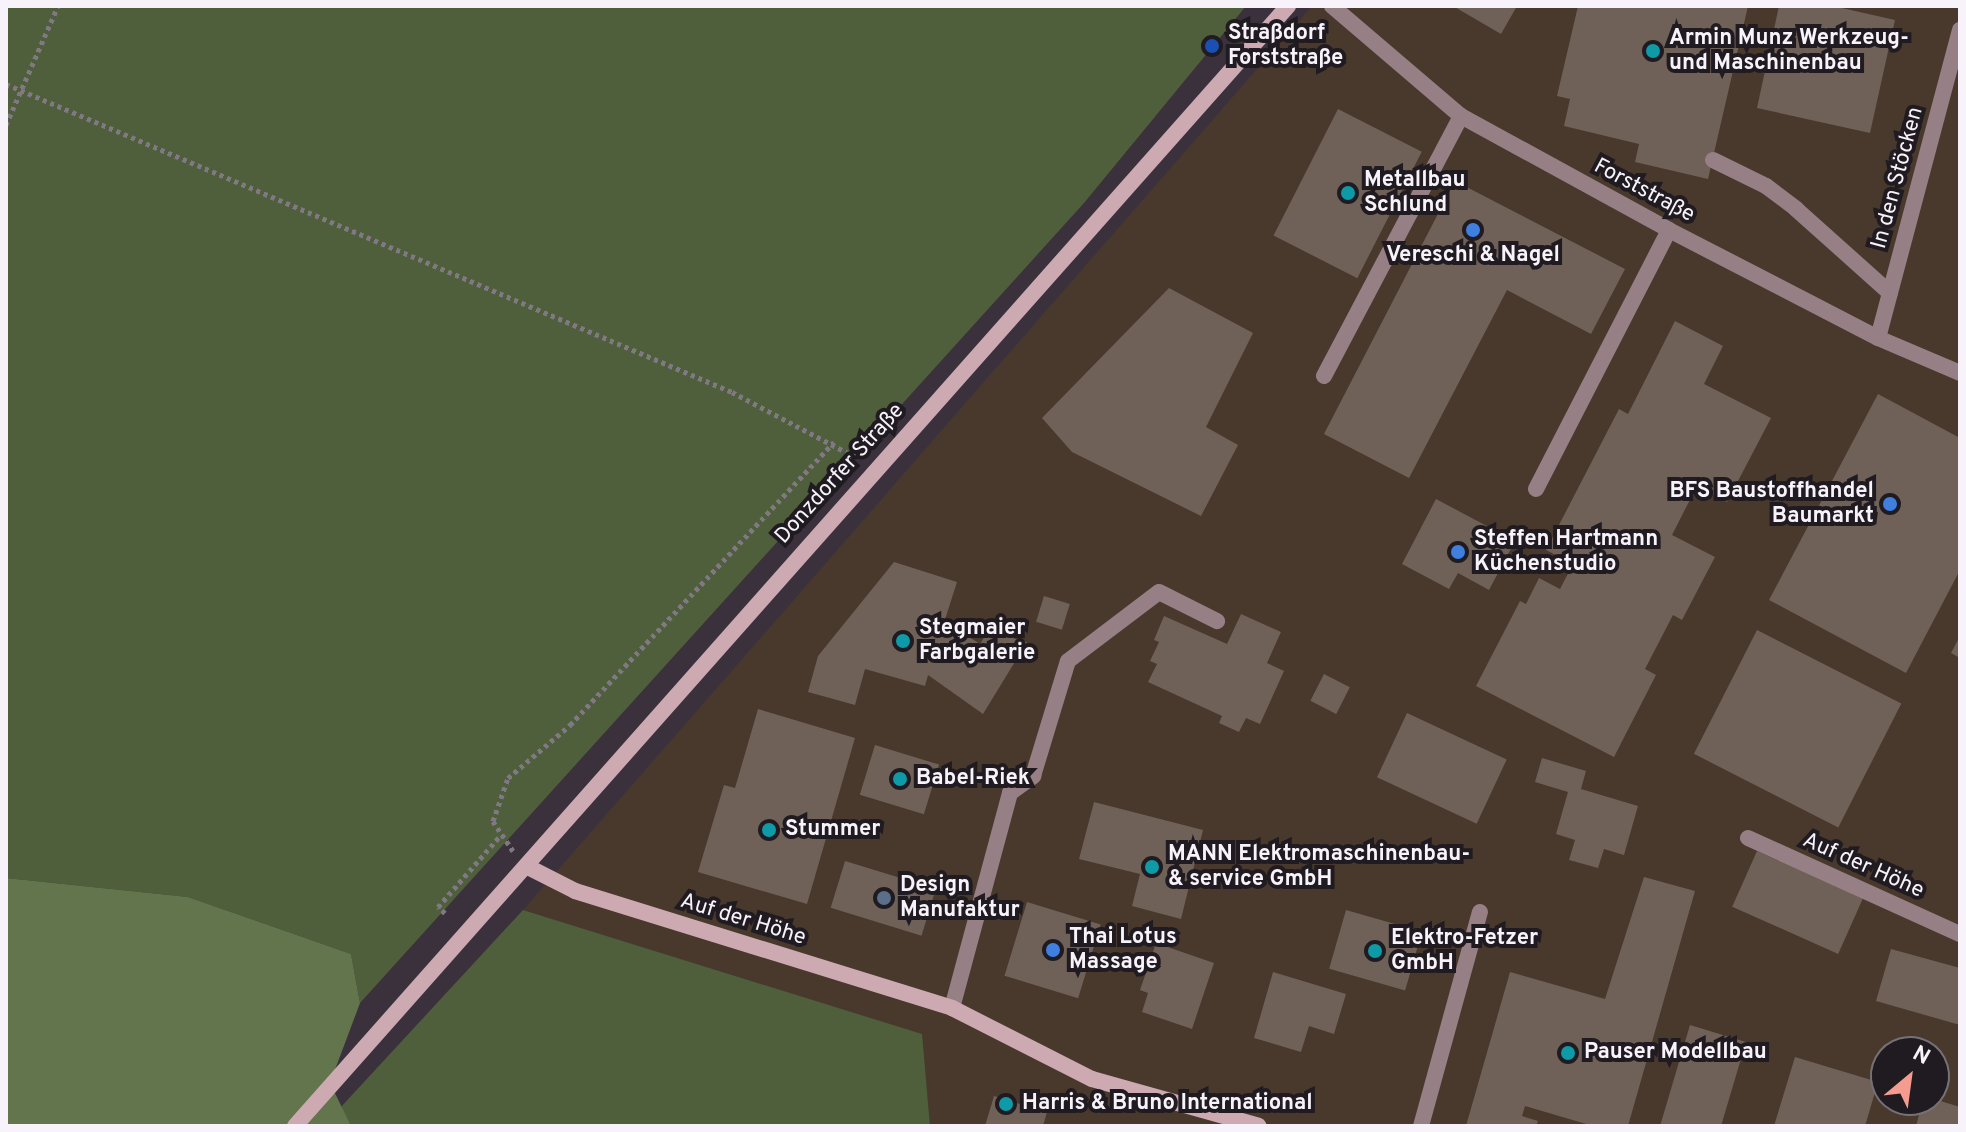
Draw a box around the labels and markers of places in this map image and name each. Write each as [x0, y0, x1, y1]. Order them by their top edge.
place label: Straßdorf Forststraße [1228, 20, 1343, 72]
place label: Armin Munz Werkzeug- und Maschinenbau [1669, 25, 1909, 76]
marker: Straßdorf Forststraße [1203, 37, 1221, 55]
marker: Armin Munz Werkzeug- und Maschinenbau [1644, 42, 1662, 60]
place label: Metallbau Schlund [1364, 167, 1466, 218]
marker: Metallbau Schlund [1339, 184, 1357, 202]
marker: Vereschi & Nagel [1464, 221, 1482, 239]
place label: Vereschi & Nagel [1386, 243, 1560, 269]
place label: BFS Baustoffhandel Baumarkt [1669, 478, 1874, 530]
marker: BFS Baustoffhandel Baumarkt [1881, 495, 1899, 513]
place label: Steffen Hartmann Küchenstudio [1474, 526, 1658, 578]
marker: Steffen Hartmann Küchenstudio [1449, 543, 1467, 561]
place label: Stegmaier Farbgalerie [919, 615, 1035, 666]
marker: Stegmaier Farbgalerie [894, 632, 912, 650]
place label: Babel-Riek [916, 766, 1030, 792]
marker: Babel-Riek [891, 770, 909, 788]
place label: Stummer [785, 817, 881, 843]
marker: Stummer [760, 821, 778, 839]
place label: MANN Elektromaschinenbau- & service GmbH [1168, 841, 1470, 892]
marker: MANN Elektromaschinenbau- & service GmbH [1143, 858, 1161, 876]
place label: Design Manufaktur [900, 872, 1020, 924]
marker: Design Manufaktur [875, 889, 893, 907]
place label: Thai Lotus Massage [1069, 924, 1177, 976]
place label: Elektro-Fetzer GmbH [1391, 925, 1538, 976]
marker: Thai Lotus Massage [1044, 941, 1062, 959]
marker: Elektro-Fetzer GmbH [1366, 942, 1384, 960]
place label: Pauser Modellbau [1584, 1040, 1767, 1066]
marker: Pauser Modellbau [1559, 1044, 1577, 1062]
place label: Harris & Bruno International [1022, 1091, 1313, 1117]
marker: Harris & Bruno International [997, 1095, 1015, 1113]

